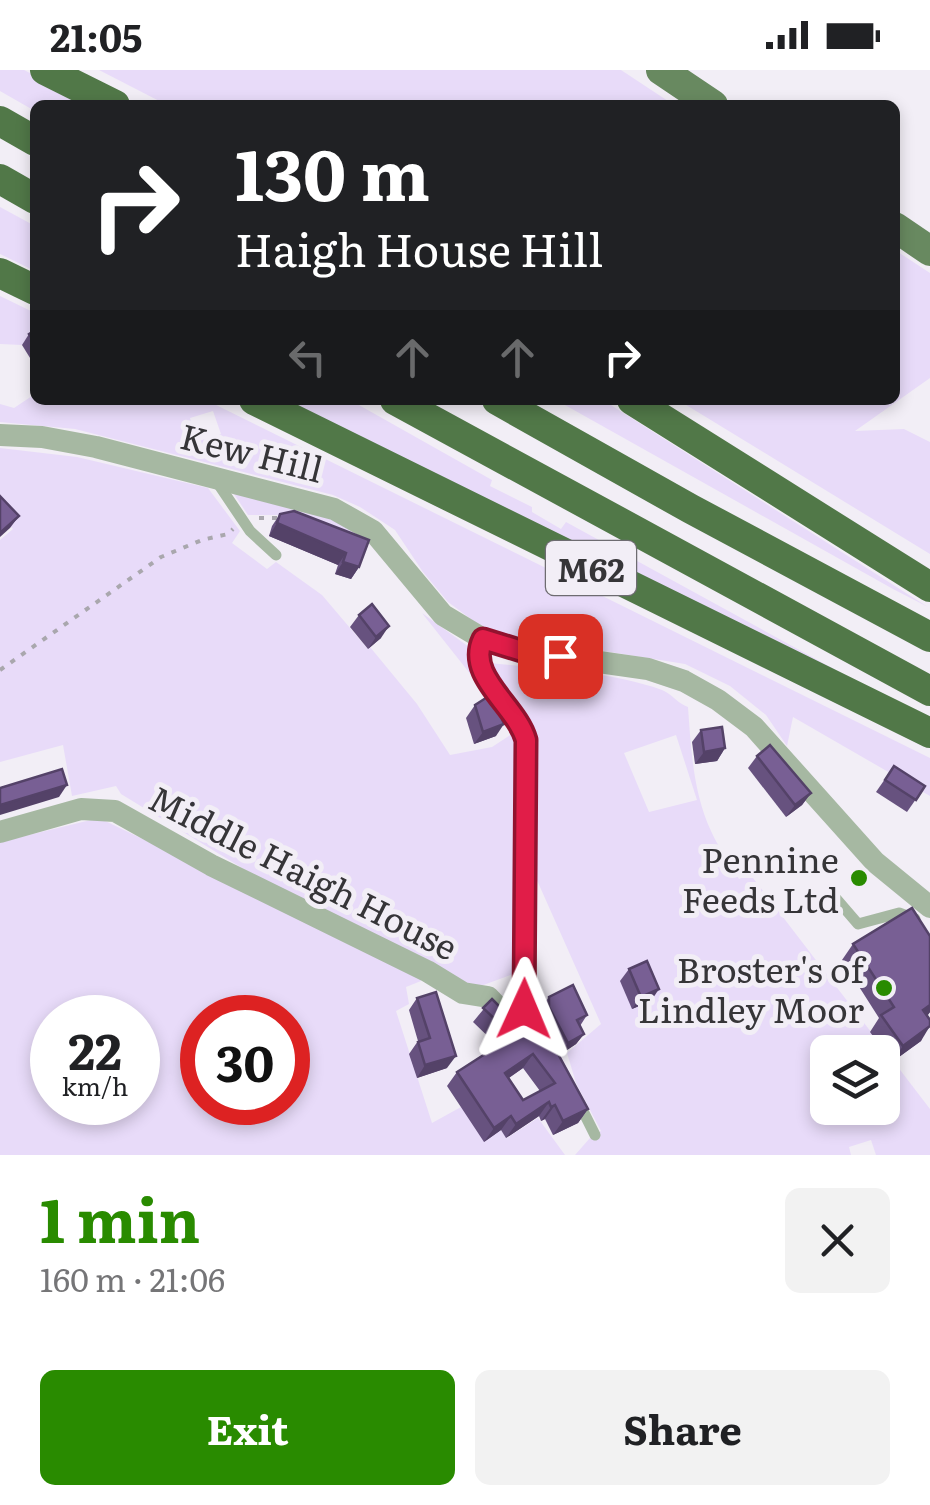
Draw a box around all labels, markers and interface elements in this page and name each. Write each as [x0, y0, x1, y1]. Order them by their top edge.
text: 21:05 [50, 7, 143, 64]
text: 130 m [235, 119, 430, 223]
icon: right [70, 140, 200, 270]
text: Haigh House Hill [235, 214, 603, 281]
icon: left [280, 330, 335, 385]
icon: ahead [385, 330, 440, 385]
icon: ahead [490, 330, 545, 385]
icon: right [595, 330, 650, 385]
street label: Kew Hill [175, 408, 329, 494]
road number: M62 [546, 541, 636, 595]
pin [518, 614, 603, 699]
icon: arrive [533, 629, 588, 684]
street label: Middle Haigh House [141, 771, 467, 971]
place label: Pennine Feeds Ltd [682, 832, 839, 924]
marker: Pennine Feeds Ltd [848, 867, 870, 889]
place label: Broster's of Lindley Moor [638, 942, 866, 1034]
position arrow [472, 957, 576, 1061]
marker: Broster's of Lindley Moor [873, 977, 895, 999]
speed limit sign: 30 [180, 995, 310, 1125]
text: 22 [68, 1011, 122, 1085]
map controls [810, 1035, 900, 1125]
button: layers [810, 1035, 900, 1125]
text: km/h [62, 1067, 128, 1104]
text: 1 min [40, 1172, 200, 1261]
button: close [785, 1188, 890, 1293]
text: 160 m · 21:06 [40, 1254, 225, 1302]
button: Exit [40, 1370, 455, 1485]
button: Share [475, 1370, 890, 1485]

